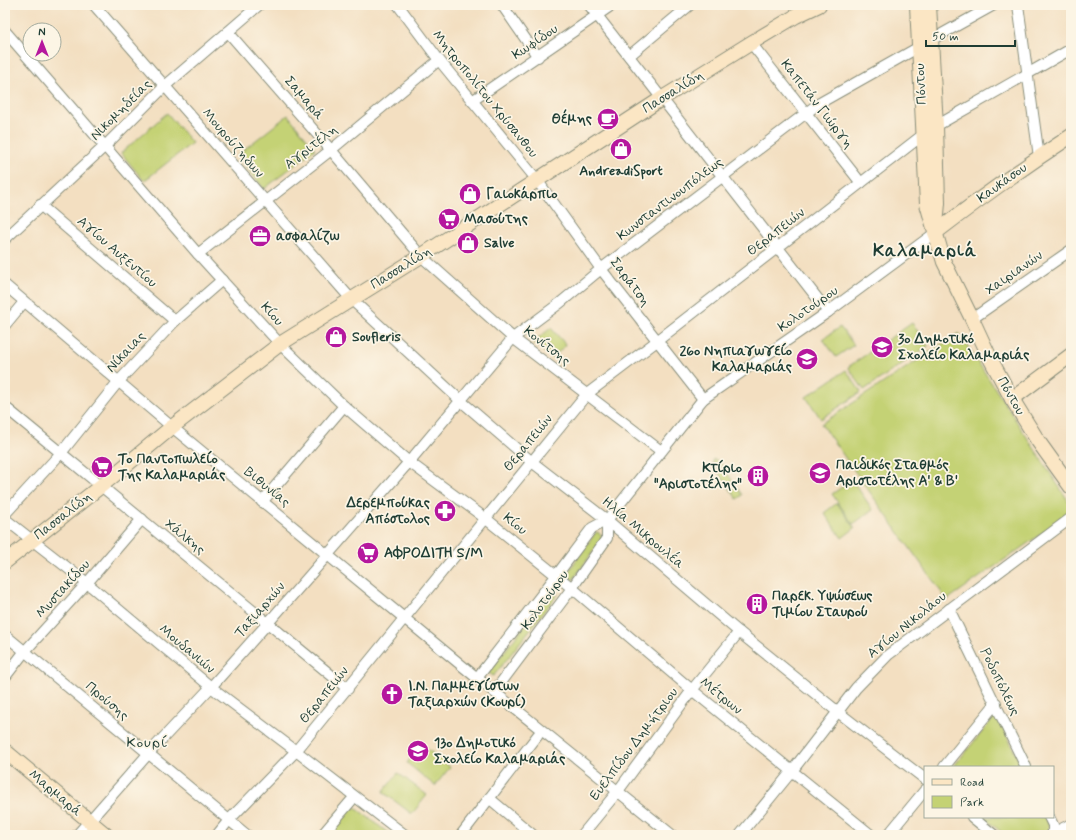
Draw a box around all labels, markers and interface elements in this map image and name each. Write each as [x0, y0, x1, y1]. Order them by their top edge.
street label: Κωφίδου [508, 20, 562, 64]
north arrow [22, 22, 62, 62]
scale bar [926, 22, 1015, 48]
text: N [38, 26, 46, 40]
street label: Μητροπολίτου Χρύσανθου [428, 26, 542, 162]
text: 50 m [932, 29, 959, 45]
street label: Καπετάν Γιώργη [777, 56, 857, 152]
street label: Πόντου [911, 63, 931, 105]
street label: Πασσαλίδη [639, 66, 707, 118]
street label: Σαμαρά [280, 72, 328, 124]
street label: Νικομηδείας [86, 75, 156, 145]
street label: Μουρούζηδων [198, 104, 268, 182]
cafe icon: Θέμης [595, 106, 621, 132]
place label: Θέμης [551, 109, 592, 128]
street label: Αγριτέλη [280, 120, 341, 173]
shop icon: AndreadiSport [608, 136, 634, 162]
street label: Κωνσταντινουπόλεως [613, 153, 727, 245]
street label: Καυκάσου [973, 159, 1031, 207]
place label: AndreadiSport [579, 162, 664, 180]
shop icon: Γαιοκάρπιο [457, 181, 483, 207]
place label: Γαιοκάρπιο [486, 185, 558, 203]
street label: Θεραπειών [743, 204, 809, 260]
supermarket icon: Μασούτης [436, 206, 462, 232]
place label: Μασούτης [464, 210, 528, 228]
street label: Αγίου Αυξεντίου [73, 212, 161, 292]
office icon: ασφαλίζω [247, 223, 273, 249]
place label: ασφαλίζω [276, 227, 340, 245]
shop icon: Salve [455, 230, 481, 256]
place label: Salve [484, 234, 515, 252]
district label: Καλαμαριά [873, 239, 977, 263]
street label: Πασσαλίδη [367, 242, 435, 294]
street label: Χαιριανών [982, 247, 1046, 299]
street label: Σαράτση [606, 254, 654, 310]
street label: Κολοτούρου [774, 282, 842, 336]
street label: Κίου [257, 298, 287, 330]
street label: Κονίτσης [520, 322, 574, 370]
shop icon: Soufleris [323, 324, 349, 350]
street label: Νίκαιας [102, 328, 150, 376]
place label: Soufleris [352, 328, 402, 346]
place label: 3ο Δημοτικό Σχολείο Καλαμαριάς [898, 330, 1029, 364]
school or university icon: 3ο Δημοτικό Σχολείο Καλαμαριάς [869, 334, 895, 360]
place label: 26ο Νηπιαγωγείο Καλαμαριάς [679, 342, 792, 376]
school or university icon: 26ο Νηπιαγωγείο Καλαμαριάς [794, 346, 820, 372]
street label: Πόντου [993, 374, 1029, 418]
street label: Θεραπειών [499, 411, 557, 475]
place label: Το Παντοπωλείο Της Καλαμαριάς [117, 450, 225, 484]
supermarket icon: Το Παντοπωλείο Της Καλαμαριάς [89, 454, 115, 480]
place label: Παιδικός Σταθμός Αριστοτέλης Α' & Β' [836, 456, 958, 490]
place label: Κτίριο "Αριστοτέλης" [654, 459, 742, 493]
school or university icon: Παιδικός Σταθμός Αριστοτέλης Α' & Β' [807, 460, 833, 486]
street label: Βιθυνίας [240, 463, 294, 511]
building icon: Κτίριο "Αριστοτέλης" [745, 463, 771, 489]
street label: Πασσαλίδη [30, 488, 96, 544]
street label: Ηλία Μικρουλέα [598, 492, 689, 573]
place label: Δερεμπούκας Απόστολος [345, 494, 430, 528]
pharmacy icon: Δερεμπούκας Απόστολος [432, 498, 458, 524]
street label: Κίου [499, 509, 531, 539]
street label: Χάλκης [161, 515, 209, 559]
supermarket icon: ΑΦΡΟΔΙΤΗ S/M [355, 540, 381, 566]
place label: ΑΦΡΟΔΙΤΗ S/M [384, 544, 483, 562]
street label: Μυστακίδου [32, 556, 94, 622]
street label: Κολοτούρου [517, 567, 573, 633]
street label: Ταξιαρχών [231, 578, 289, 642]
place label: Παρεκ. Υψώσεως Τιμίου Σταυρού [771, 587, 872, 621]
street label: Αγίου Νικολάου [864, 588, 950, 662]
building icon: Παρεκ. Υψώσεως Τιμίου Σταυρού [744, 591, 770, 617]
street label: Μουδανιών [155, 620, 219, 678]
street label: Ροδοπόλεως [976, 645, 1024, 719]
street label: Θεραπειών [295, 663, 353, 727]
street label: Μέτρων [696, 673, 747, 719]
street label: Προύσης [81, 677, 133, 725]
place label: Ι.Ν. Παμμεγίστων Ταξιαρχών (Κουρί) [407, 677, 525, 711]
church icon: Ι.Ν. Παμμεγίστων Ταξιαρχών (Κουρί) [379, 681, 405, 707]
street label: Ευελπίδου Δημήτριου [586, 684, 682, 804]
district label: Κουρί [126, 733, 168, 753]
place label: 13ο Δημοτικό Σχολείο Καλαμαριάς [434, 734, 565, 768]
school or university icon: 13ο Δημοτικό Σχολείο Καλαμαριάς [405, 738, 431, 764]
street label: Μαρμαρά [25, 765, 86, 821]
legend [924, 766, 1054, 818]
text: Road [960, 775, 984, 791]
text: Park [960, 795, 984, 811]

